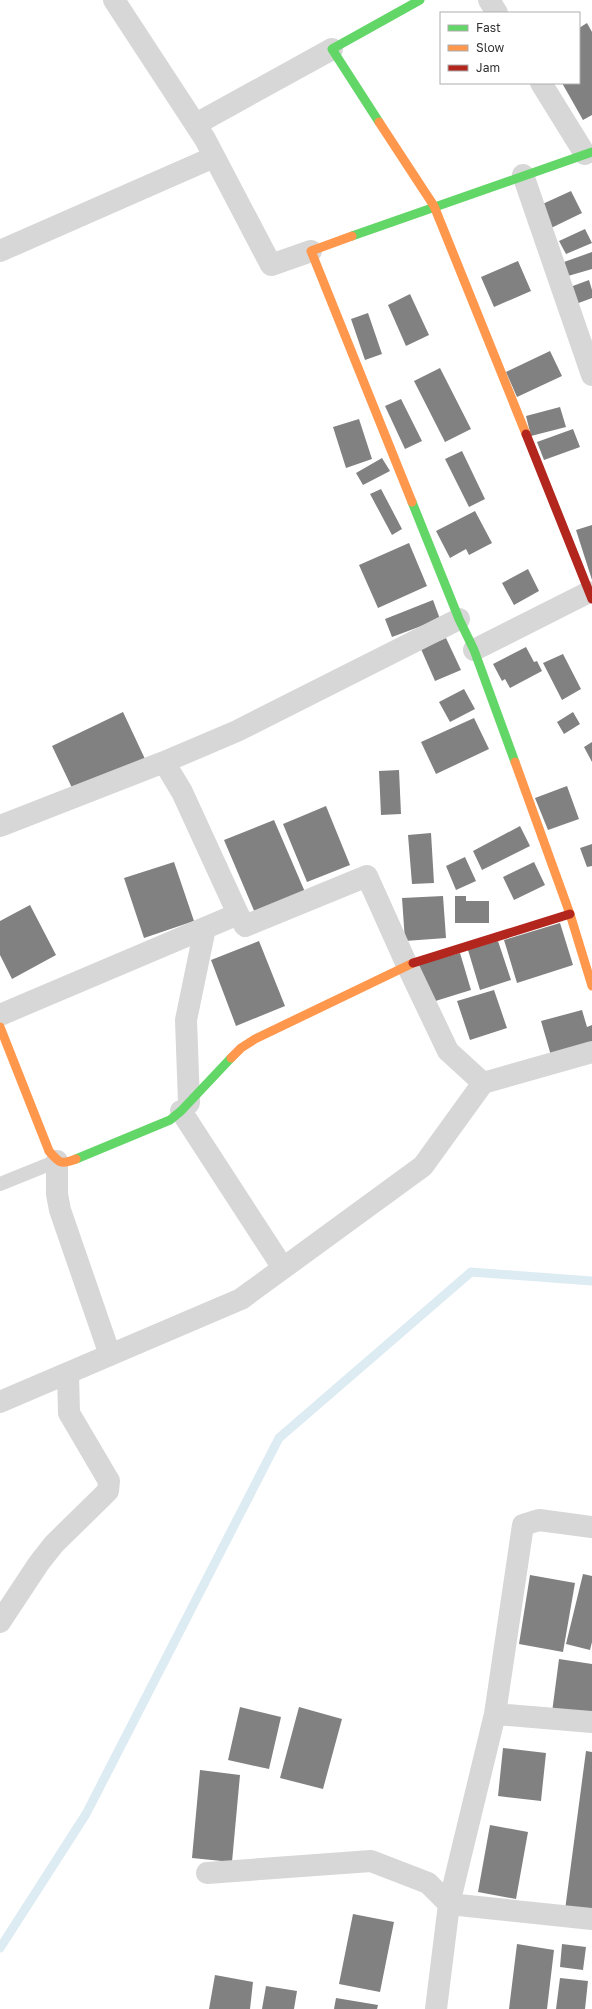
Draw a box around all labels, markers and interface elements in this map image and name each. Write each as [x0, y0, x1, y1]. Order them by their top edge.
legend [440, 12, 580, 84]
text: Fast [476, 20, 501, 35]
text: Slow [476, 40, 504, 55]
text: Jam [476, 60, 500, 75]

